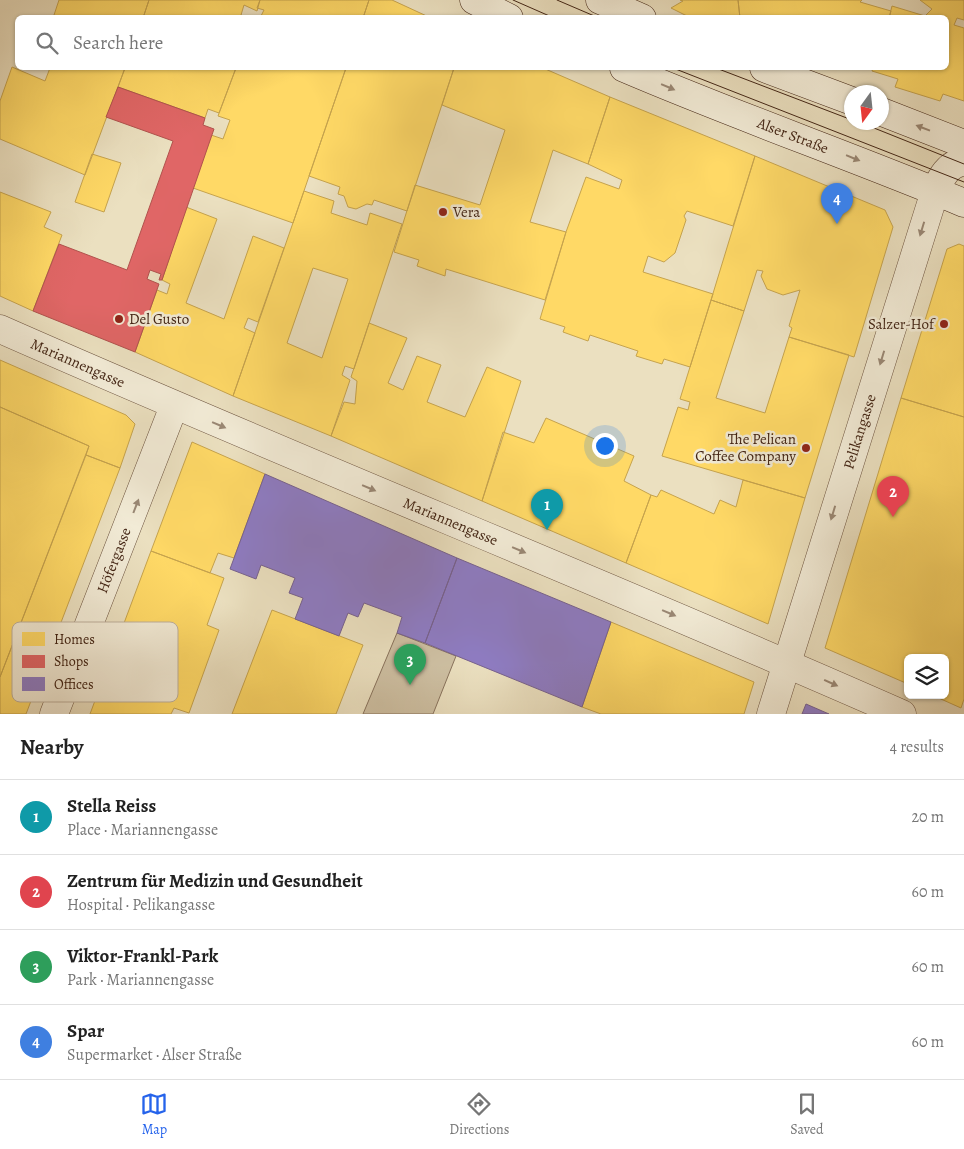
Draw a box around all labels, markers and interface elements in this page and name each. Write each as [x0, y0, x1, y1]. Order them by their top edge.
search box [15, 15, 949, 70]
icon: search [33, 29, 61, 57]
text: Search here [73, 30, 163, 56]
one-way arrow [661, 83, 676, 91]
north arrow [844, 85, 889, 130]
street label: Alser Straße [754, 112, 832, 158]
one-way arrow [915, 124, 930, 132]
one-way arrow [845, 155, 860, 163]
pin: 4 [821, 183, 853, 224]
place label: Vera [452, 202, 480, 222]
marker: Vera [437, 206, 449, 218]
one-way arrow [918, 221, 926, 236]
place label: Del Gusto [129, 309, 189, 329]
marker: Del Gusto [113, 313, 125, 325]
place label: Salzer-Hof [868, 314, 936, 334]
marker: Salzer-Hof [938, 318, 950, 330]
street label: Mariannengasse [28, 334, 128, 392]
one-way arrow [878, 351, 886, 366]
street label: Pelikangasse [838, 391, 881, 472]
one-way arrow [212, 422, 227, 429]
place label: The Pelican Coffee Company [695, 429, 796, 466]
your location [592, 433, 618, 459]
marker: The Pelican Coffee Company [800, 442, 812, 454]
pin: 2 [877, 476, 909, 517]
one-way arrow [362, 484, 377, 492]
pin: 1 [531, 489, 563, 530]
street label: Mariannengasse [400, 493, 501, 550]
one-way arrow [132, 498, 140, 513]
one-way arrow [829, 506, 837, 521]
street label: Höfergasse [92, 524, 136, 596]
one-way arrow [512, 547, 526, 555]
one-way arrow [662, 610, 676, 618]
legend [12, 622, 178, 702]
text: Homes [54, 630, 95, 649]
pin: 3 [394, 644, 426, 685]
text: Shops [54, 652, 89, 671]
map controls [904, 654, 949, 699]
button: layers [904, 654, 949, 699]
text: Offices [54, 675, 94, 694]
one-way arrow [824, 679, 838, 687]
text: Nearby [20, 733, 83, 761]
text: 4 results [890, 736, 944, 758]
text: Stella Reiss [67, 793, 156, 819]
text: 1 [33, 806, 39, 828]
text: 20 m [911, 806, 944, 828]
text: Place · Mariannengasse [67, 819, 218, 841]
text: Zentrum für Medizin und Gesundheit [67, 868, 363, 894]
text: 2 [32, 881, 40, 903]
text: 60 m [912, 881, 944, 903]
text: Hospital · Pelikangasse [67, 894, 215, 916]
text: Viktor-Frankl-Park [67, 943, 218, 969]
text: 3 [33, 956, 39, 978]
text: 60 m [912, 956, 944, 978]
text: Park · Mariannengasse [67, 969, 214, 991]
text: Spar [67, 1018, 104, 1044]
text: 4 [32, 1031, 40, 1053]
text: 60 m [912, 1031, 944, 1053]
text: Supermarket · Alser Straße [67, 1044, 242, 1066]
tab: Map [140, 1090, 168, 1139]
tab: Directions [449, 1090, 509, 1139]
tab: Saved [790, 1090, 824, 1139]

